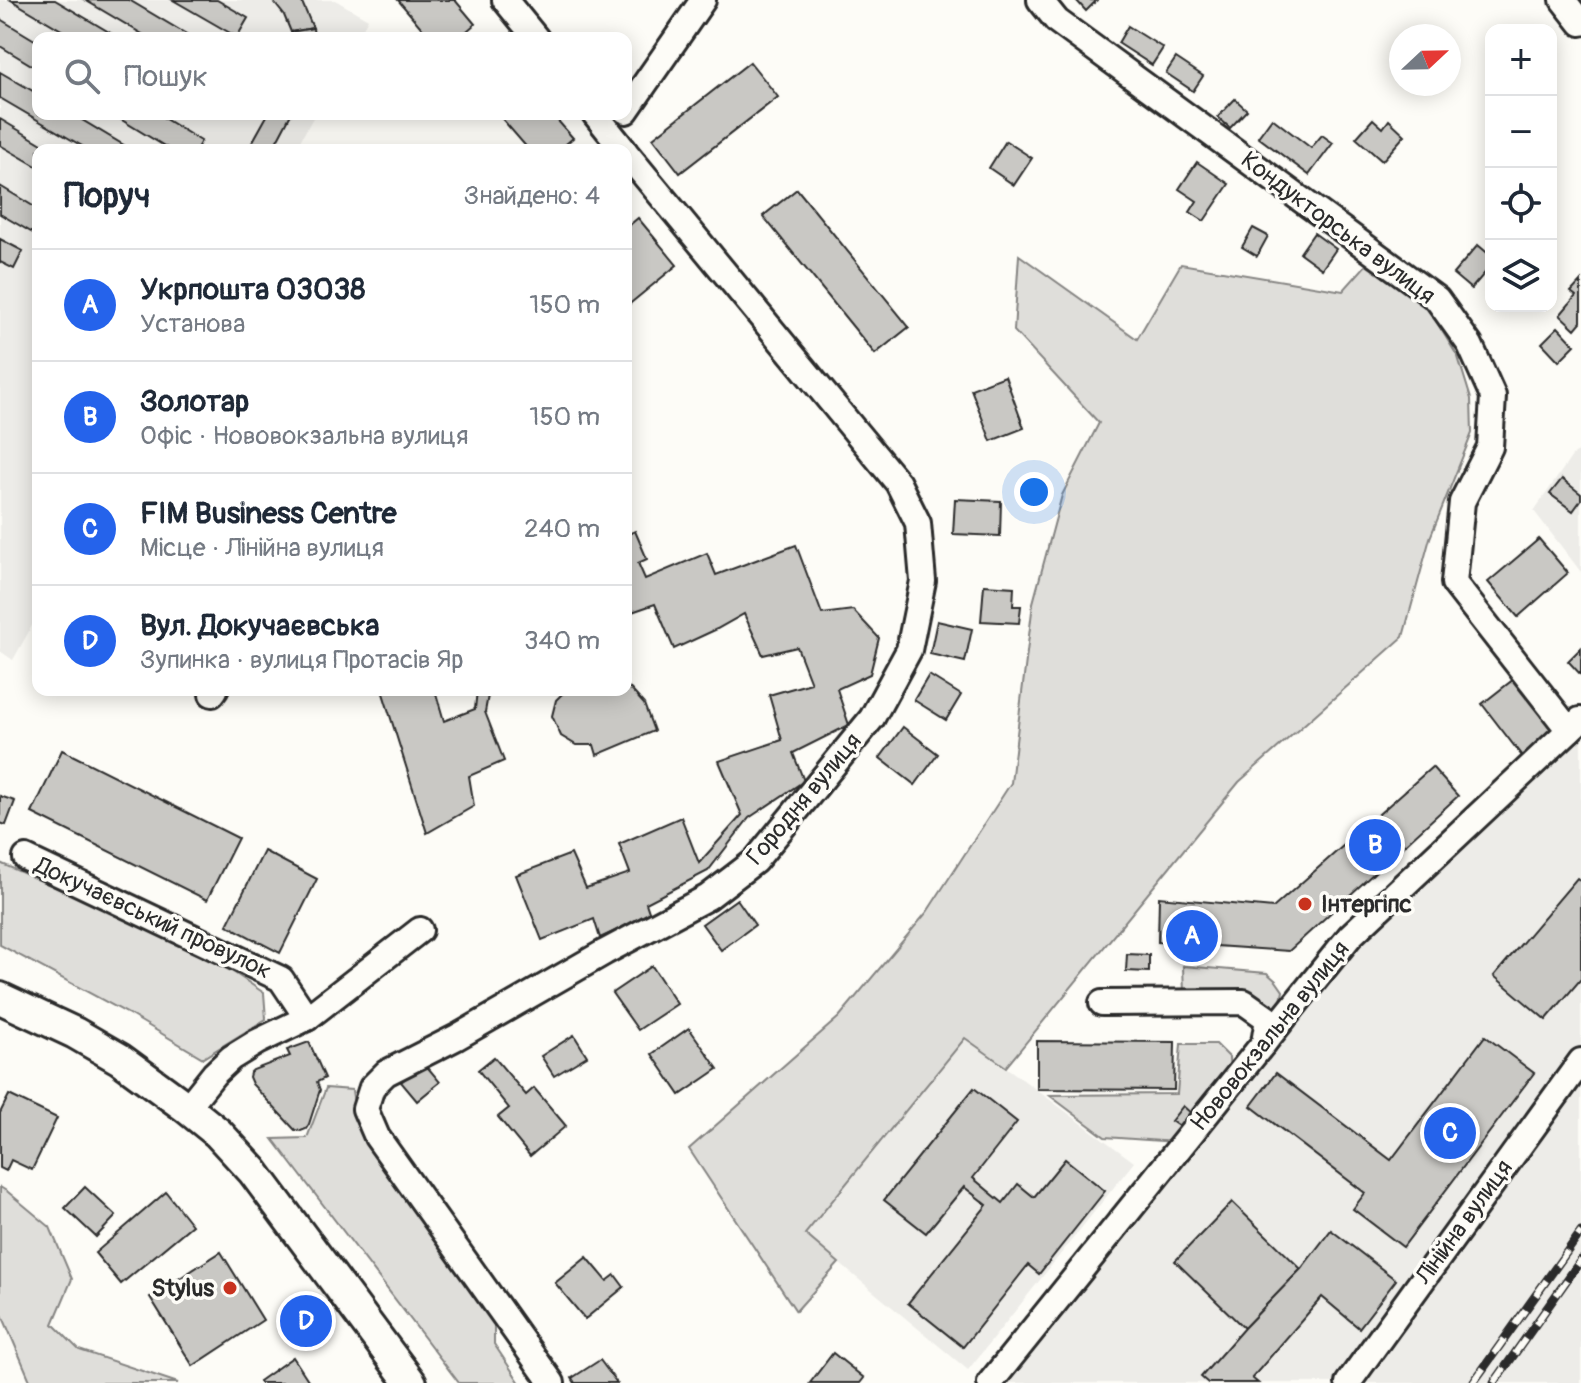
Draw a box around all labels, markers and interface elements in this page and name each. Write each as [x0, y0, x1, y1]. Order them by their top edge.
north arrow [1389, 24, 1461, 96]
map controls [1485, 24, 1557, 312]
button: + [1485, 24, 1557, 96]
search box [32, 32, 632, 120]
icon: search [60, 54, 104, 98]
text: Пошук [124, 58, 208, 95]
button: − [1485, 96, 1557, 168]
street label: Кондукторська вулиця [1235, 146, 1441, 310]
button: locate [1485, 168, 1557, 240]
text: Поруч [64, 175, 150, 218]
text: Знайдено: 4 [464, 180, 600, 212]
button: layers [1485, 240, 1557, 312]
text: Укрпошта 03038 [140, 271, 365, 308]
text: A [82, 289, 98, 321]
text: 150 m [529, 289, 600, 321]
text: Установа [140, 308, 245, 340]
text: Золотар [140, 383, 249, 420]
text: B [83, 401, 97, 433]
text: 150 m [529, 401, 600, 433]
text: Офіс · Нововокзальна вулиця [140, 420, 468, 452]
your location [1014, 472, 1054, 512]
text: FIM Business Centre [140, 495, 397, 532]
text: C [82, 513, 98, 545]
text: 240 m [524, 513, 600, 545]
text: Місце · Лінійна вулиця [140, 532, 384, 564]
text: Вул. Докучаєвська [140, 607, 380, 644]
text: D [82, 625, 98, 657]
text: 340 m [524, 625, 600, 657]
text: Зупинка · вулиця Протасів Яр [140, 644, 464, 676]
street label: Городня вулиця [740, 727, 868, 871]
pin: B [1349, 815, 1401, 875]
street label: Докучаєвський провулок [29, 850, 276, 986]
place label: Інтергіпс [1321, 890, 1412, 919]
marker: Інтергіпс [1296, 895, 1314, 913]
pin: A [1166, 906, 1218, 966]
street label: Нововокзальна вулиця [1184, 935, 1356, 1137]
pin: C [1424, 1103, 1476, 1163]
street label: Лінійна вулиця [1409, 1154, 1519, 1291]
place label: Stylus [152, 1274, 214, 1303]
marker: Stylus [221, 1279, 239, 1297]
pin: D [280, 1291, 332, 1351]

